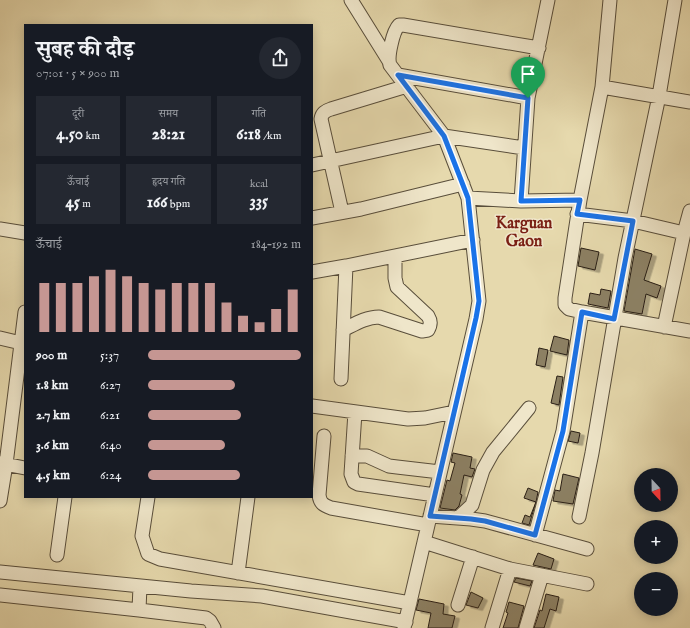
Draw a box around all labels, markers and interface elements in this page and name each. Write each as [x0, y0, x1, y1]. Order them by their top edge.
text: सुबह की दौड़ [36, 36, 134, 64]
button: share [259, 37, 301, 79]
pin [511, 57, 545, 98]
icon: arrive [517, 63, 539, 85]
text: 07:01 · 5 × 900 m [36, 65, 120, 82]
text: दूरी [72, 107, 84, 121]
text: समय [159, 107, 178, 121]
text: गति [252, 107, 266, 121]
text: 4.50 [56, 124, 83, 145]
text: 28:21 [152, 124, 185, 145]
text: 6:18 [236, 124, 261, 145]
text: km [83, 129, 100, 143]
text: /km [261, 129, 281, 143]
text: ऊँचाई [67, 175, 89, 189]
text: हृदय गति [152, 175, 185, 189]
text: kcal [250, 177, 268, 191]
text: 335 [249, 191, 268, 212]
text: 45 [65, 192, 80, 213]
text: 166 [147, 192, 167, 213]
text: m [80, 197, 91, 211]
text: bpm [167, 197, 190, 211]
district label: Karguan Gaon [496, 214, 553, 252]
text: ऊँचाई [36, 236, 62, 253]
text: 184–192 m [251, 236, 301, 253]
text: 900 m [36, 347, 67, 364]
text: 5:37 [100, 347, 119, 364]
text: 1.8 km [36, 377, 69, 394]
text: 6:27 [100, 377, 121, 394]
text: 2.7 km [36, 407, 70, 424]
text: 6:21 [100, 407, 120, 424]
text: 3.6 km [36, 437, 69, 454]
text: 6:40 [100, 437, 122, 454]
text: 4.5 km [36, 467, 70, 484]
text: 6:24 [100, 467, 121, 484]
north arrow [634, 468, 678, 512]
map controls [634, 468, 678, 616]
button: + [634, 520, 678, 564]
button: − [634, 572, 678, 616]

